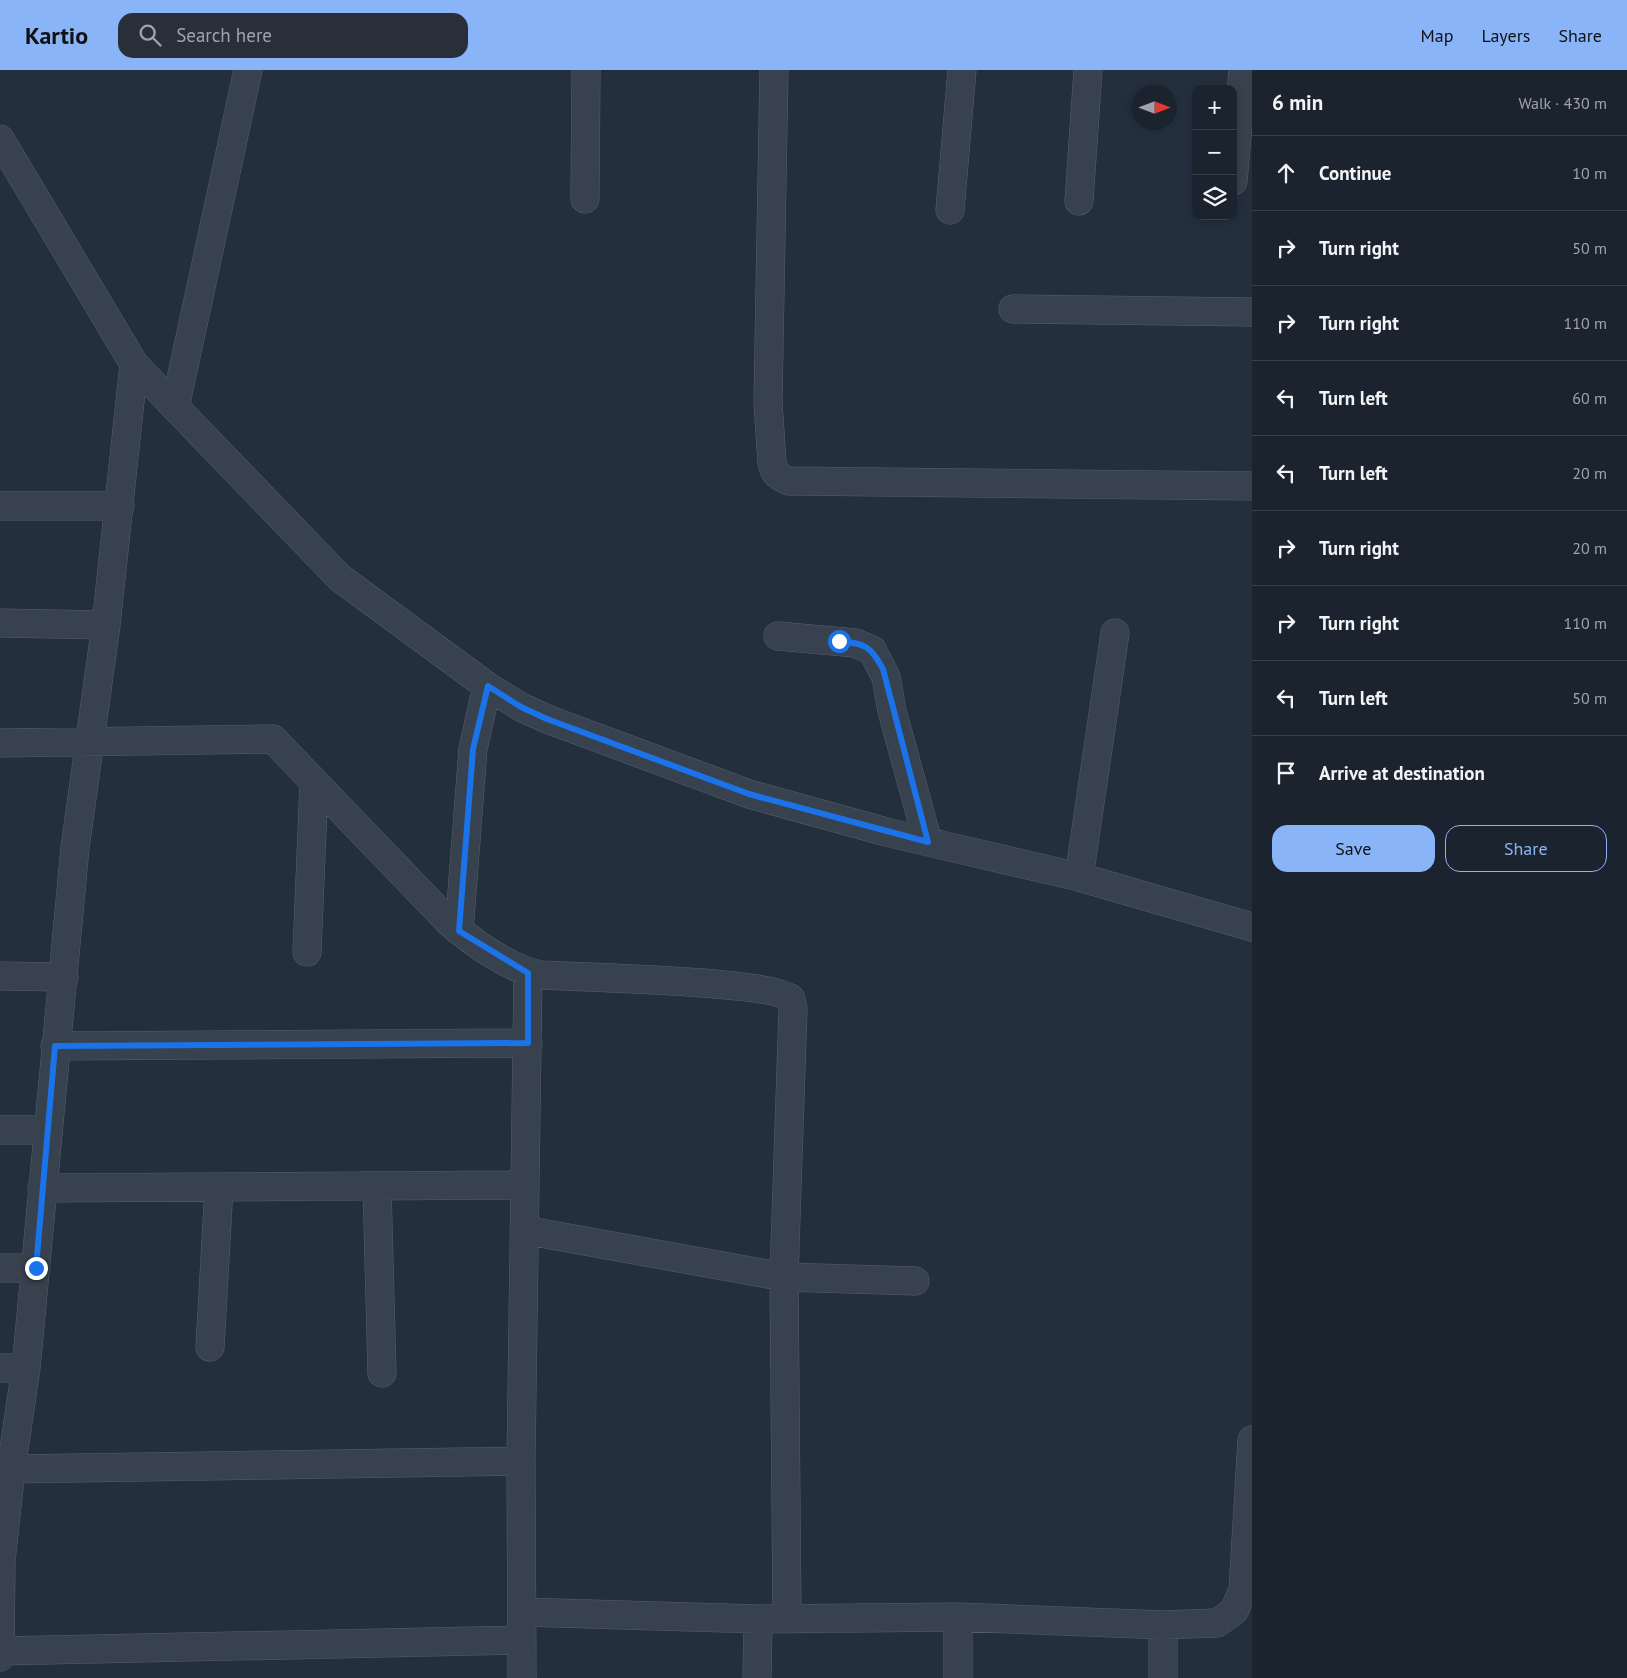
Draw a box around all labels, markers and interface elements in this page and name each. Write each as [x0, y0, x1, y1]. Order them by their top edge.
search box [118, 13, 468, 58]
text: Kartio [25, 20, 88, 51]
icon: search [136, 21, 164, 49]
text: Search here [176, 23, 272, 47]
text: Map [1421, 24, 1453, 47]
text: Layers [1481, 24, 1530, 47]
text: Share [1558, 24, 1602, 47]
north arrow [1132, 85, 1177, 130]
map controls [1192, 85, 1237, 220]
button: + [1192, 85, 1237, 130]
text: 6 min [1272, 89, 1323, 116]
text: Walk · 430 m [1518, 93, 1607, 113]
button: − [1192, 130, 1237, 175]
icon: ahead [1272, 159, 1300, 187]
text: Continue [1319, 161, 1391, 185]
text: 10 m [1572, 163, 1607, 183]
button: layers [1192, 175, 1237, 220]
icon: right [1272, 234, 1300, 262]
text: Turn right [1319, 236, 1399, 260]
text: 50 m [1572, 238, 1607, 258]
icon: right [1272, 309, 1300, 337]
text: Turn right [1319, 311, 1399, 335]
text: 110 m [1564, 313, 1607, 333]
icon: left [1272, 384, 1300, 412]
text: Turn left [1319, 386, 1388, 410]
text: 60 m [1572, 388, 1607, 408]
icon: left [1272, 459, 1300, 487]
text: Turn left [1319, 461, 1388, 485]
text: 20 m [1572, 463, 1607, 483]
icon: right [1272, 534, 1300, 562]
text: Turn right [1319, 536, 1399, 560]
text: 20 m [1572, 538, 1607, 558]
icon: right [1272, 609, 1300, 637]
text: Turn right [1319, 611, 1399, 635]
text: 110 m [1564, 613, 1607, 633]
route start [828, 630, 851, 653]
icon: left [1272, 684, 1300, 712]
text: Turn left [1319, 686, 1388, 710]
text: 50 m [1572, 688, 1607, 708]
icon: arrive [1272, 759, 1300, 787]
text: Arrive at destination [1319, 761, 1485, 785]
button: Save [1272, 825, 1435, 872]
button: Share [1445, 825, 1607, 872]
route end [25, 1257, 48, 1280]

